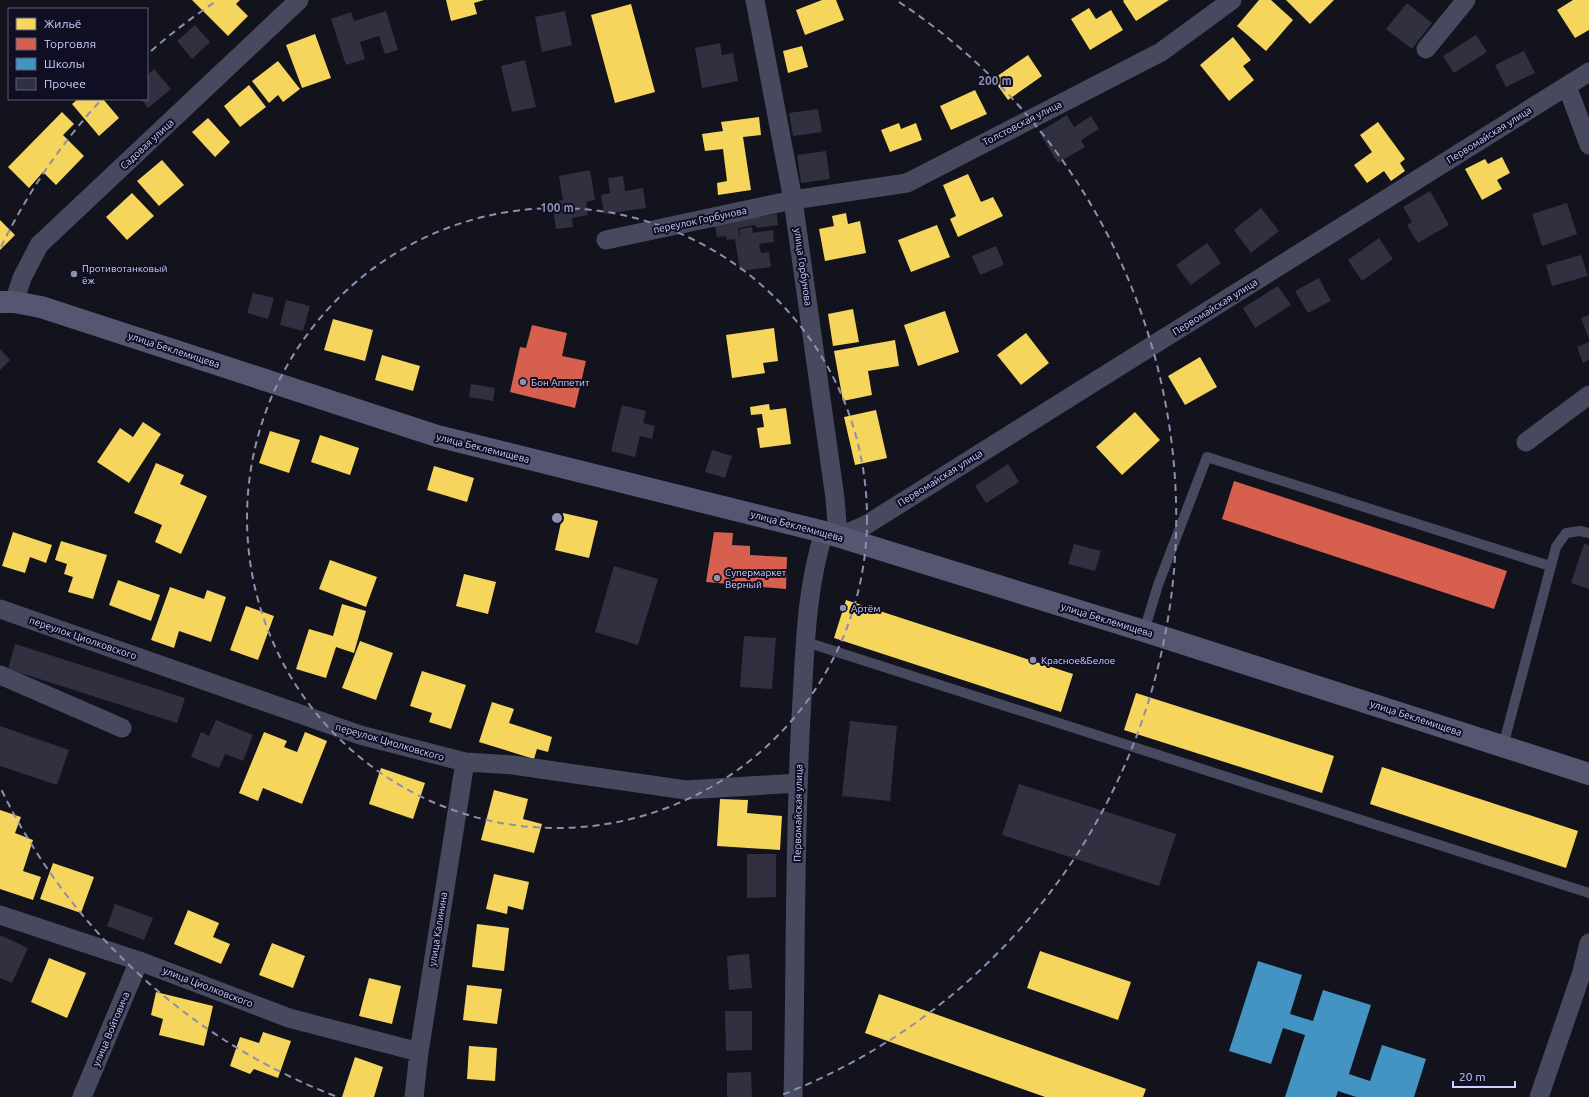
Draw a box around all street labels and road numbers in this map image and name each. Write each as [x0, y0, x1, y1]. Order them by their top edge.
street label: Толстовская улица [981, 98, 1063, 148]
street label: Первомайская улица [1445, 104, 1533, 166]
street label: Садовая улица [118, 117, 176, 171]
street label: переулок Горбунова [652, 205, 748, 235]
street label: улица Горбунова [792, 227, 814, 307]
street label: Первомайская улица [1171, 276, 1259, 338]
street label: улица Беклемищева [127, 330, 221, 370]
street label: улица Беклемищева [435, 431, 531, 465]
street label: Первомайская улица [896, 447, 984, 509]
street label: улица Беклемищева [749, 508, 845, 544]
street label: улица Беклемищева [1060, 601, 1154, 639]
street label: переулок Циолковского [28, 614, 138, 662]
street label: улица Беклемищева [1369, 698, 1463, 738]
street label: переулок Циолковского [334, 721, 446, 763]
street label: Первомайская улица [792, 764, 804, 862]
street label: улица Калинина [427, 891, 449, 967]
street label: улица Циолковского [161, 965, 255, 1009]
street label: улица Войтовича [90, 990, 132, 1068]

